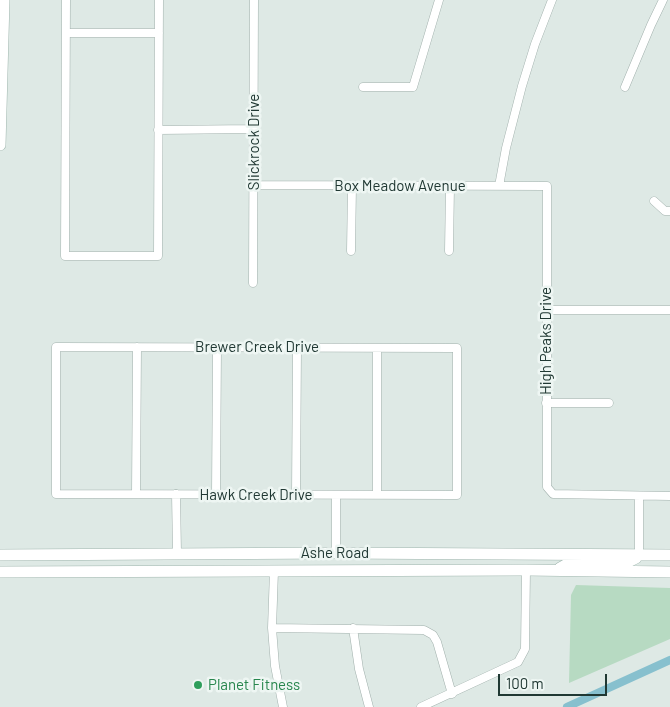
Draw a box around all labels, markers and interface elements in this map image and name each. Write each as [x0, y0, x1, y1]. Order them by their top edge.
street label: Slickrock Drive [245, 94, 263, 190]
street label: Box Meadow Avenue [334, 177, 466, 195]
street label: High Peaks Drive [537, 287, 555, 395]
street label: Brewer Creek Drive [195, 338, 319, 356]
street label: Hawk Creek Drive [199, 486, 313, 504]
street label: Ashe Road [301, 544, 369, 562]
scale bar [500, 664, 609, 696]
text: 100 m [506, 674, 544, 692]
place label: Planet Fitness [208, 676, 300, 694]
marker: Planet Fitness [192, 679, 204, 691]

